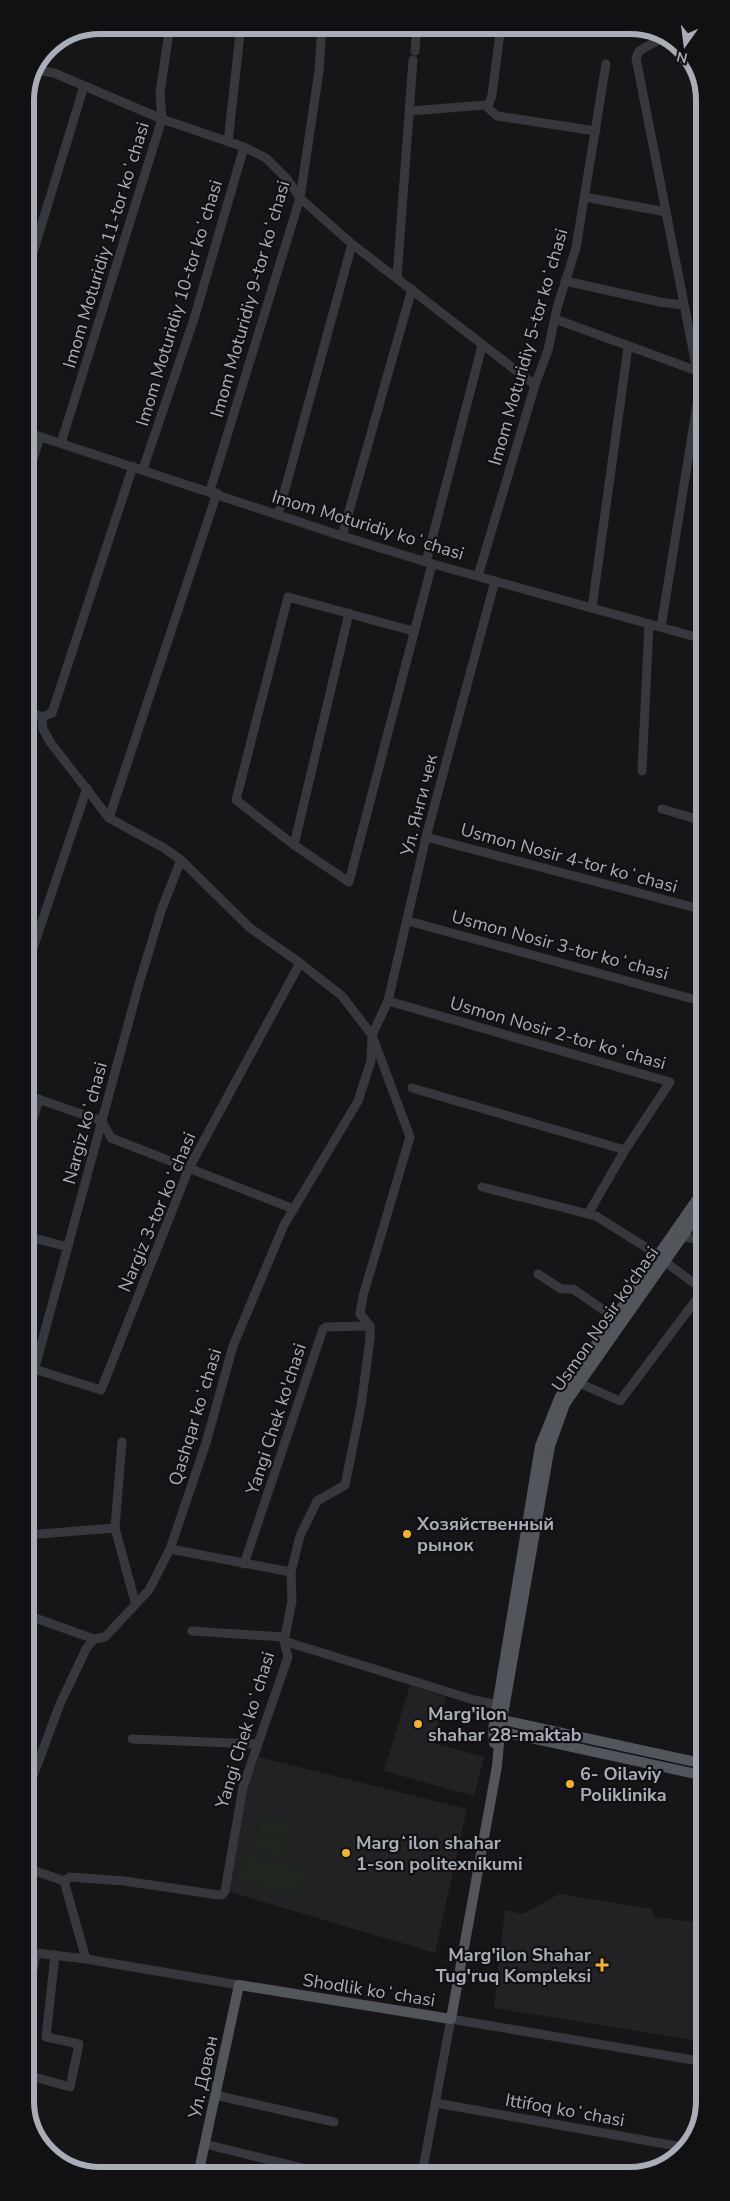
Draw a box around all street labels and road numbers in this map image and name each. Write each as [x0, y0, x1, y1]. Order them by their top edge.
street label: Imom Moturidiy 11-tor koʻchasi [57, 119, 155, 371]
street label: Imom Moturidiy 10-tor koʻchasi [130, 177, 228, 429]
street label: Imom Moturidiy 9-tor koʻchasi [205, 178, 295, 420]
street label: Imom Moturidiy 5-tor koʻchasi [483, 226, 573, 468]
street label: Imom Moturidiy koʻchasi [269, 484, 467, 566]
street label: Ул. Янги чек [395, 751, 443, 859]
street label: Usmon Nosir 4-tor koʻchasi [458, 817, 680, 899]
street label: Usmon Nosir 3-tor koʻchasi [449, 904, 671, 986]
street label: Usmon Nosir 2-tor koʻchasi [447, 991, 669, 1075]
street label: Nargiz koʻchasi [57, 1059, 113, 1187]
street label: Nargiz 3-tor koʻchasi [112, 1128, 202, 1296]
street label: Usmon Nosir ko‘chasi [546, 1242, 664, 1396]
street label: Yangi Chek ko'chasi [240, 1340, 312, 1499]
street label: Qashqar koʻchasi [163, 1346, 227, 1488]
street label: Yangi Chek koʻchasi [209, 1649, 280, 1812]
street label: Shodlik koʻchasi [301, 1968, 437, 2012]
street label: Ул. Довон [182, 2033, 223, 2122]
street label: Ittifoq koʻchasi [503, 2088, 627, 2132]

